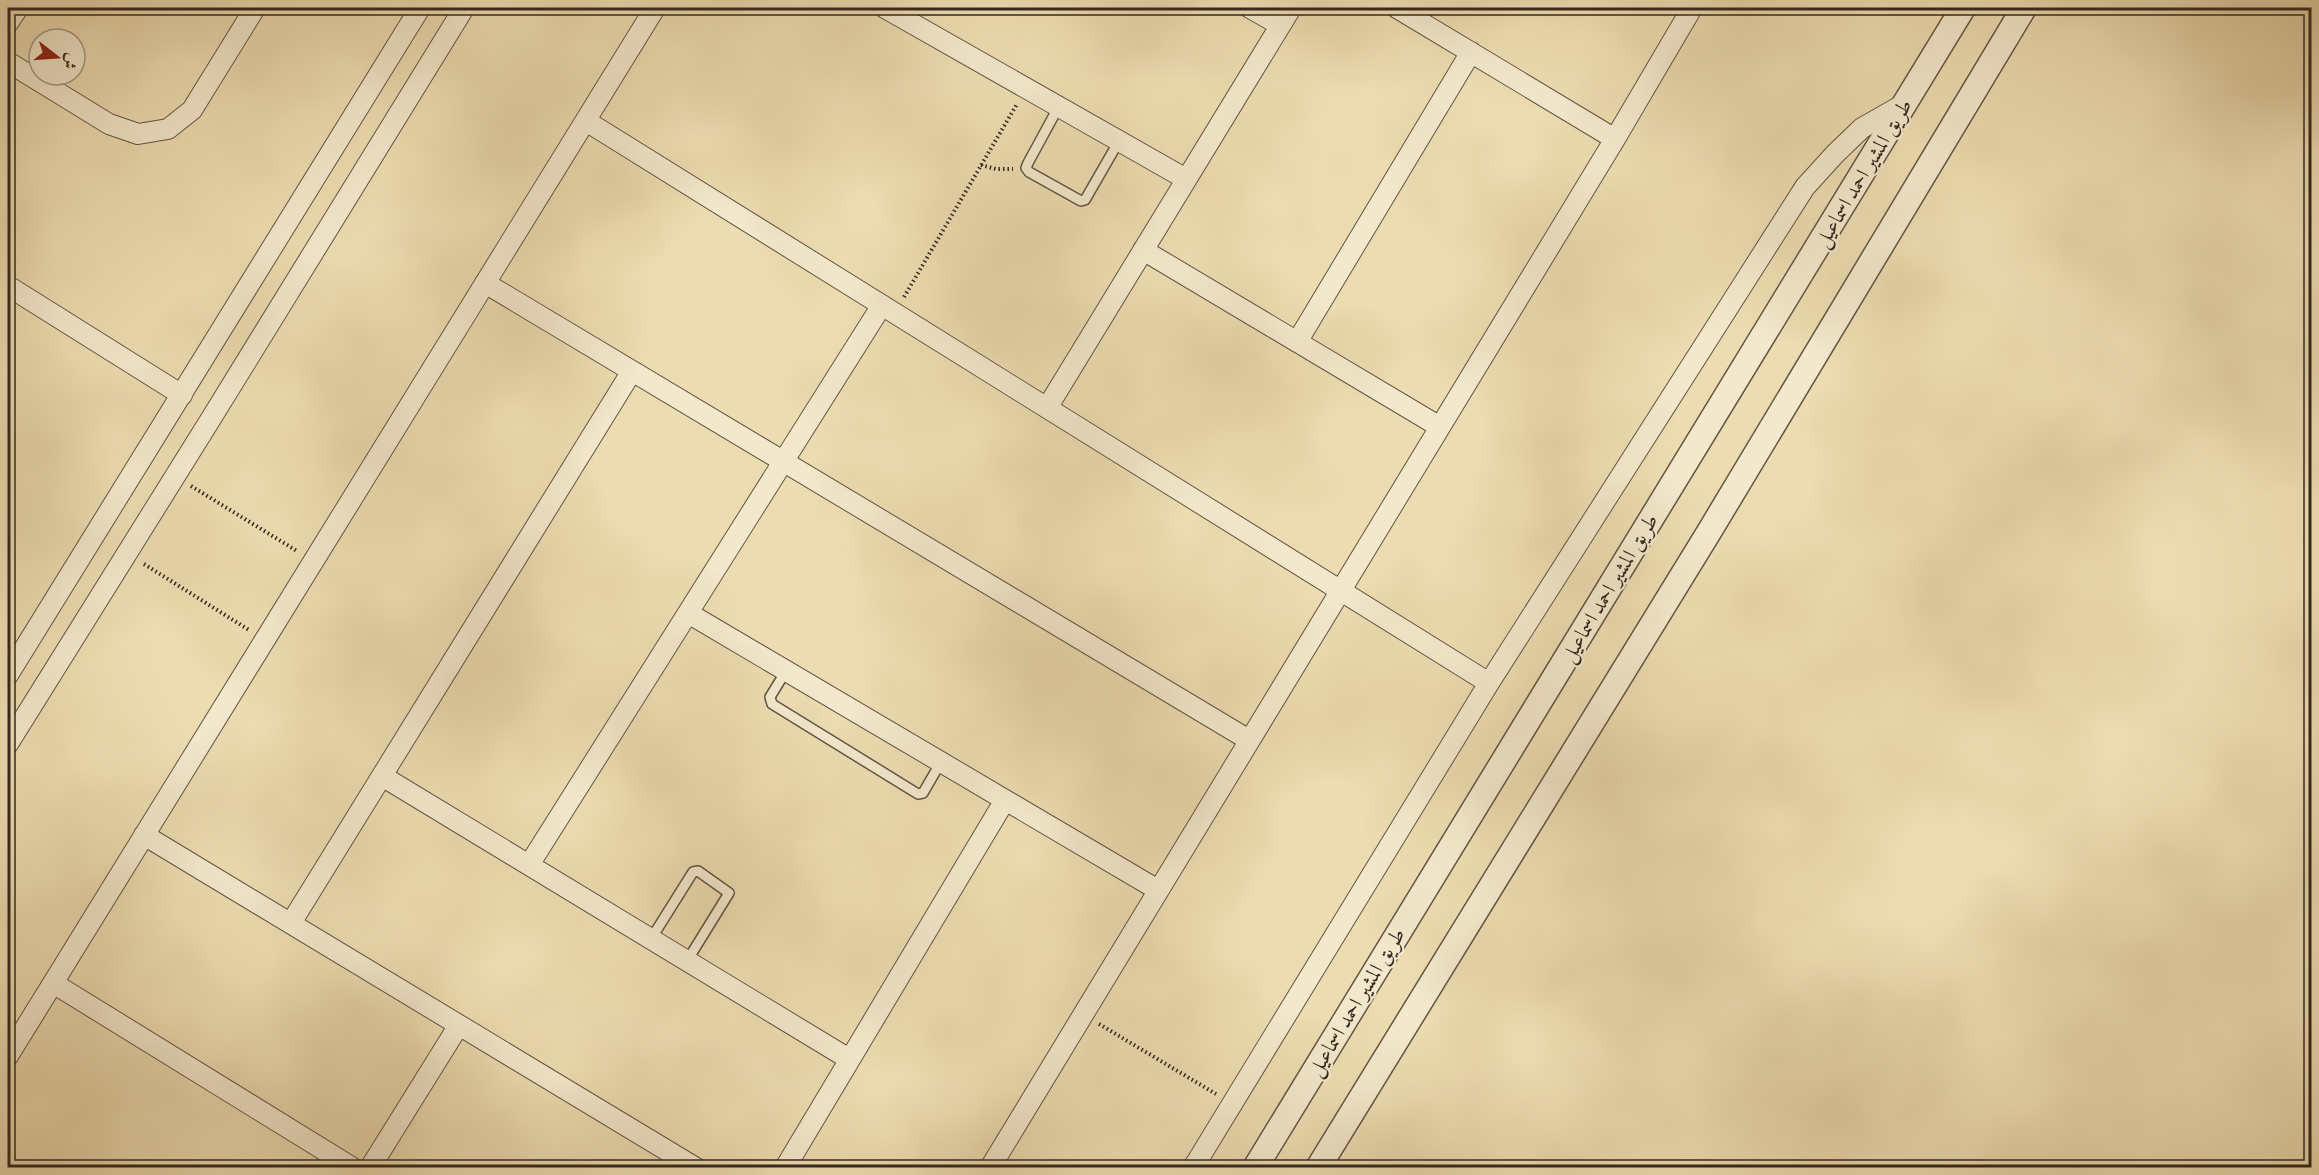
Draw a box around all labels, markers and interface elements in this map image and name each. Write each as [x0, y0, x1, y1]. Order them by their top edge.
north arrow [27, 27, 87, 87]
text: ش [57, 50, 82, 72]
street label: طريق المشير احمد اسماعيل [1808, 94, 1920, 254]
street label: طريق المشير احمد اسماعيل [1554, 509, 1666, 669]
street label: طريق المشير احمد اسماعيل [1301, 923, 1413, 1083]

